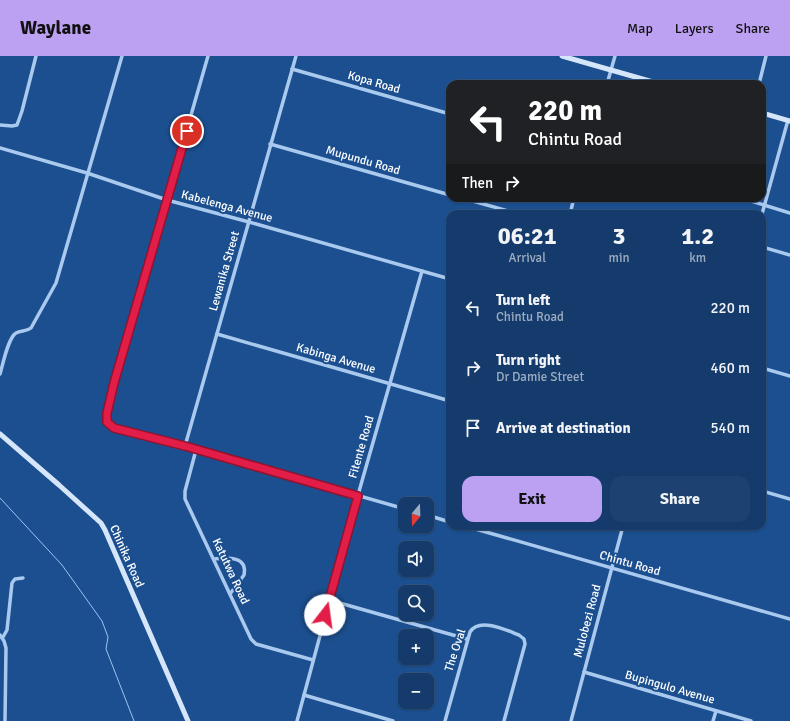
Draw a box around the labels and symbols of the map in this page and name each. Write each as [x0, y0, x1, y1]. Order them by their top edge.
street label: Kopa Road [346, 68, 402, 97]
pin [170, 114, 204, 148]
street label: Mupundu Road [324, 143, 402, 178]
street label: Kabelenga Avenue [179, 187, 274, 226]
street label: Lewanika Street [206, 230, 243, 313]
street label: Kabinga Avenue [294, 340, 377, 377]
street label: Fitente Road [345, 414, 378, 480]
north arrow [398, 497, 434, 533]
street label: Chinika Road [106, 522, 147, 590]
street label: Katutwa Road [209, 536, 252, 607]
street label: Chintu Road [598, 548, 662, 579]
street label: Mulobezi Road [571, 583, 604, 659]
position arrow [304, 594, 346, 636]
street label: The Oval [442, 626, 470, 673]
street label: Bupingulo Avenue [623, 667, 716, 707]

